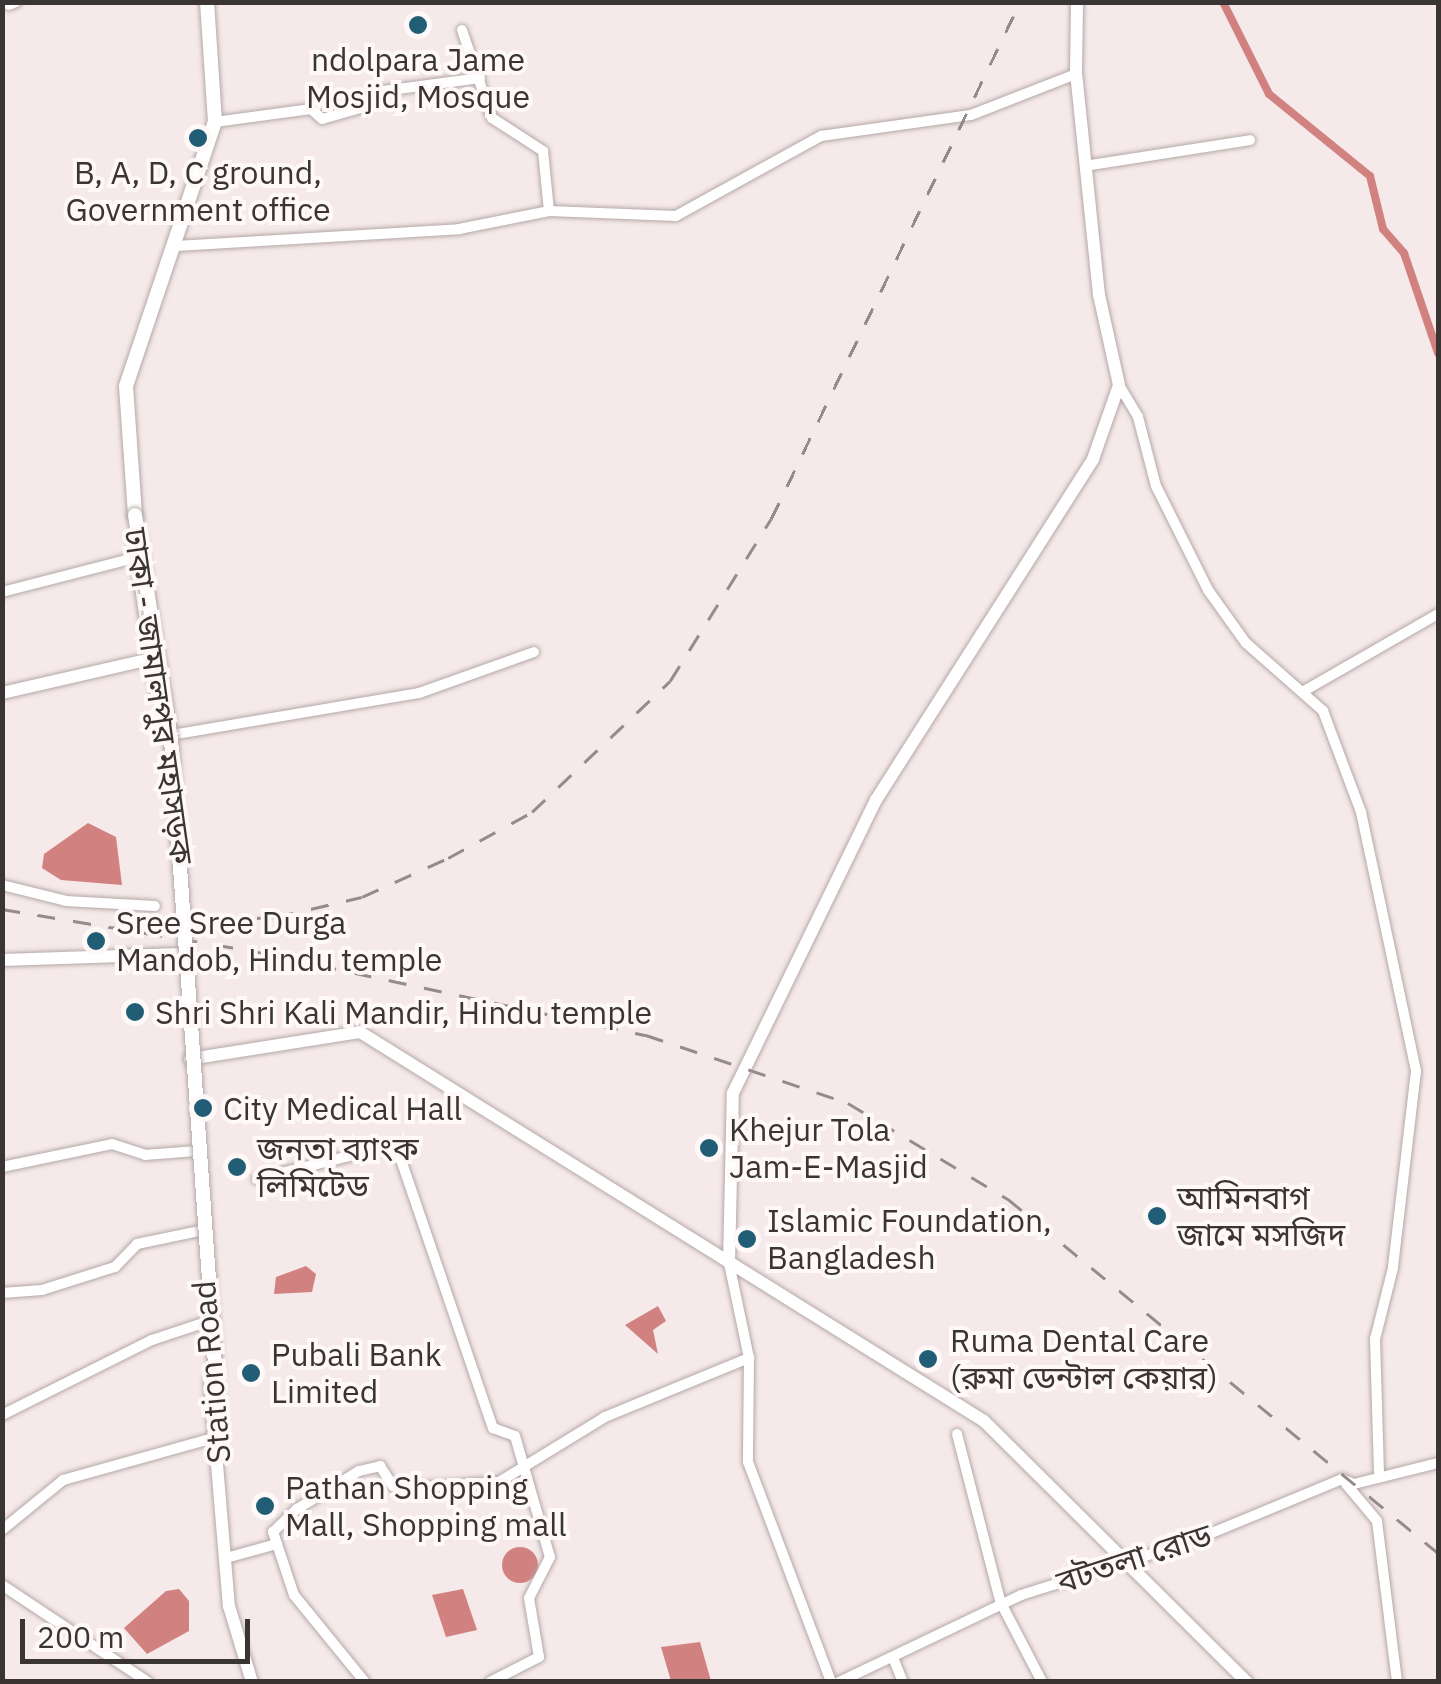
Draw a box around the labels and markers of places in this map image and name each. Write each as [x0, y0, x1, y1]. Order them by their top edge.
marker: ndolpara Jame Mosjid, Mosque [407, 14, 429, 36]
place label: ndolpara Jame Mosjid, Mosque [306, 41, 530, 116]
marker: B, A, D, C ground, Government office [187, 127, 209, 149]
place label: B, A, D, C ground, Government office [65, 154, 331, 229]
place label: Sree Sree Durga Mandob, Hindu temple [116, 904, 442, 979]
marker: Sree Sree Durga Mandob, Hindu temple [85, 930, 107, 952]
place label: Shri Shri Kali Mandir, Hindu temple [155, 993, 652, 1031]
marker: Shri Shri Kali Mandir, Hindu temple [124, 1001, 146, 1023]
place label: City Medical Hall [223, 1089, 462, 1127]
marker: City Medical Hall [192, 1097, 214, 1119]
place label: Khejur Tola Jam-E-Masjid [729, 1111, 928, 1186]
place label: জনতা ব্যাংক লিমিটেড [257, 1130, 419, 1205]
marker: Khejur Tola Jam-E-Masjid [698, 1137, 720, 1159]
marker: জনতা ব্যাংক লিমিটেড [226, 1156, 248, 1178]
place label: আমিনবাগ জামে মসজিদ [1177, 1179, 1345, 1254]
place label: Islamic Foundation, Bangladesh [767, 1202, 1052, 1277]
marker: আমিনবাগ জামে মসজিদ [1146, 1205, 1168, 1227]
marker: Islamic Foundation, Bangladesh [736, 1228, 758, 1250]
place label: Ruma Dental Care (রুমা ডেন্টাল কেয়ার) [950, 1322, 1218, 1397]
place label: Pubali Bank Limited [271, 1336, 441, 1411]
marker: Ruma Dental Care (রুমা ডেন্টাল কেয়ার) [915, 1346, 941, 1372]
marker: Pubali Bank Limited [240, 1362, 262, 1384]
place label: Pathan Shopping Mall, Shopping mall [285, 1469, 567, 1544]
marker: Pathan Shopping Mall, Shopping mall [254, 1495, 276, 1517]

